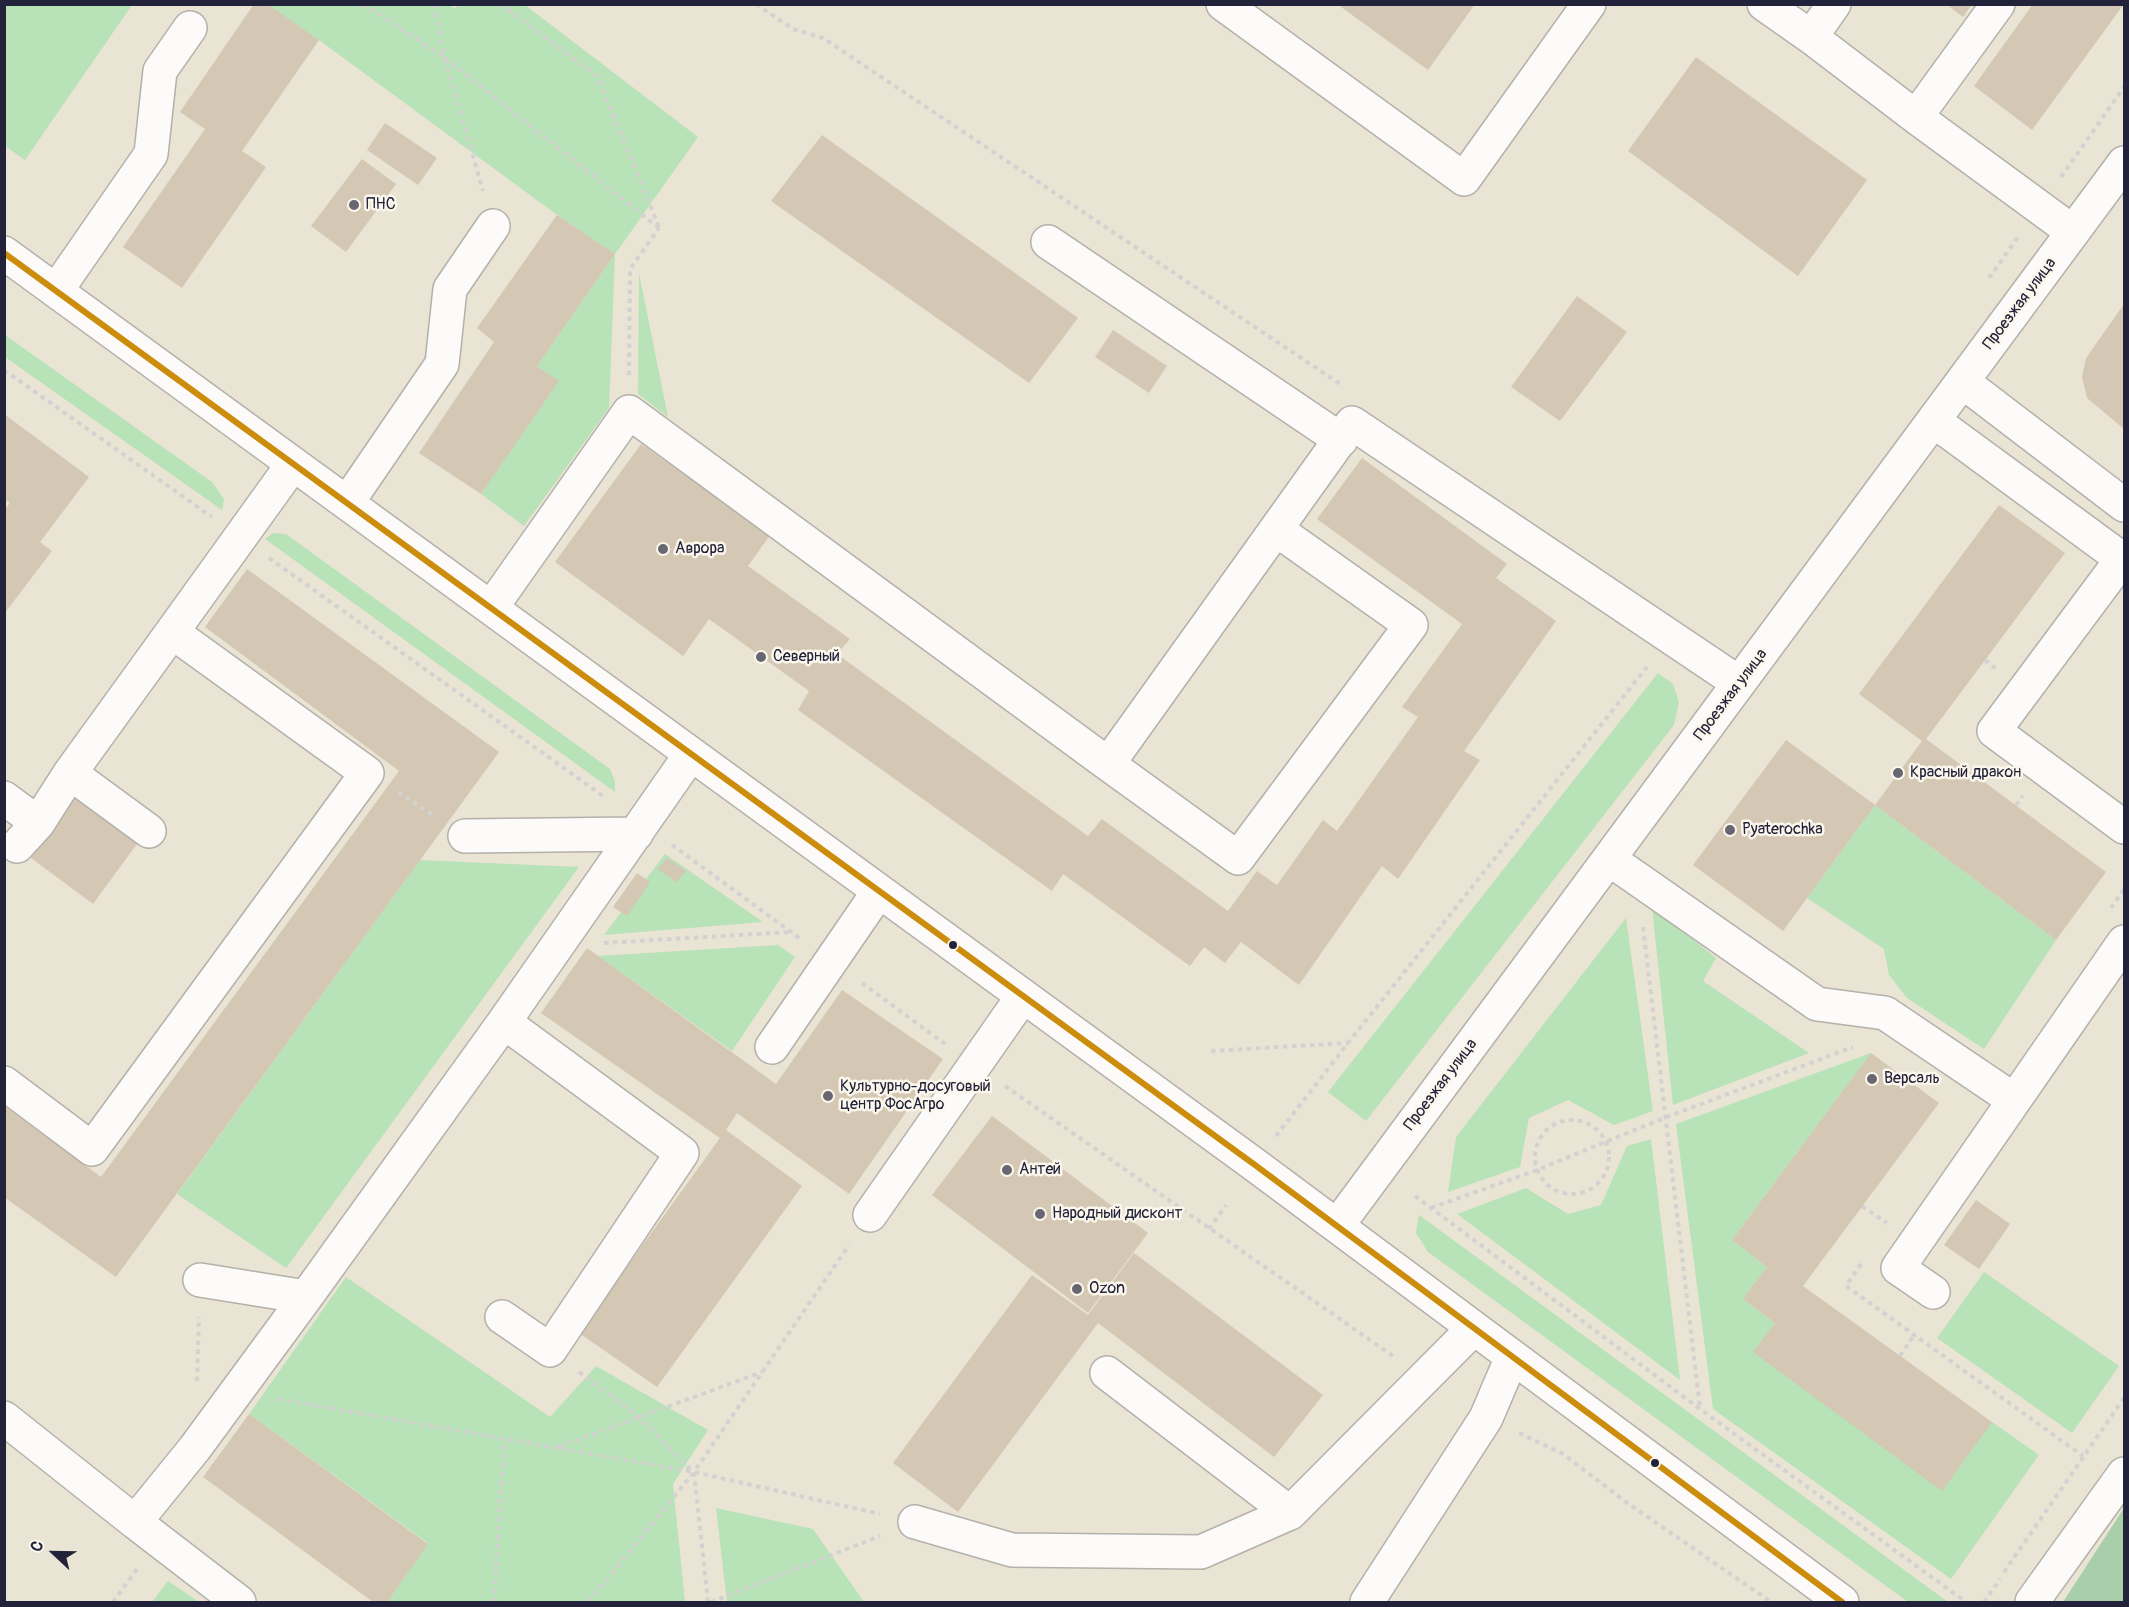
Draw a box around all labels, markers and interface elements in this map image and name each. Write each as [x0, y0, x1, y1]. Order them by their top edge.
place label: ПНС [366, 195, 396, 215]
marker: ПНС [347, 198, 361, 212]
street label: Проезжая улица [1979, 254, 2061, 354]
place label: Аврора [675, 539, 724, 559]
marker: Аврора [656, 542, 670, 556]
street label: Проезжая улица [1690, 645, 1772, 745]
place label: Северный [773, 647, 840, 667]
marker: Северный [754, 650, 768, 664]
place label: Красный дракон [1910, 763, 2021, 783]
marker: Красный дракон [1891, 766, 1905, 780]
place label: Pyaterochka [1742, 820, 1823, 840]
marker: Pyaterochka [1723, 823, 1737, 837]
unlabelled marker [947, 939, 959, 951]
street label: Проезжая улица [1400, 1035, 1482, 1135]
place label: Версаль [1884, 1069, 1940, 1089]
marker: Версаль [1865, 1072, 1879, 1086]
place label: Культурно-досуговый центр ФосАгро [840, 1077, 991, 1115]
marker: Культурно-досуговый центр ФосАгро [821, 1089, 835, 1103]
place label: Антей [1019, 1160, 1061, 1180]
marker: Антей [1000, 1163, 1014, 1177]
place label: Народный дисконт [1052, 1204, 1182, 1224]
marker: Народный дисконт [1033, 1207, 1047, 1221]
place label: Ozon [1089, 1279, 1125, 1299]
marker: Ozon [1070, 1282, 1084, 1296]
unlabelled marker [1649, 1457, 1661, 1469]
north arrow [24, 1523, 84, 1583]
text: С [26, 1538, 48, 1555]

